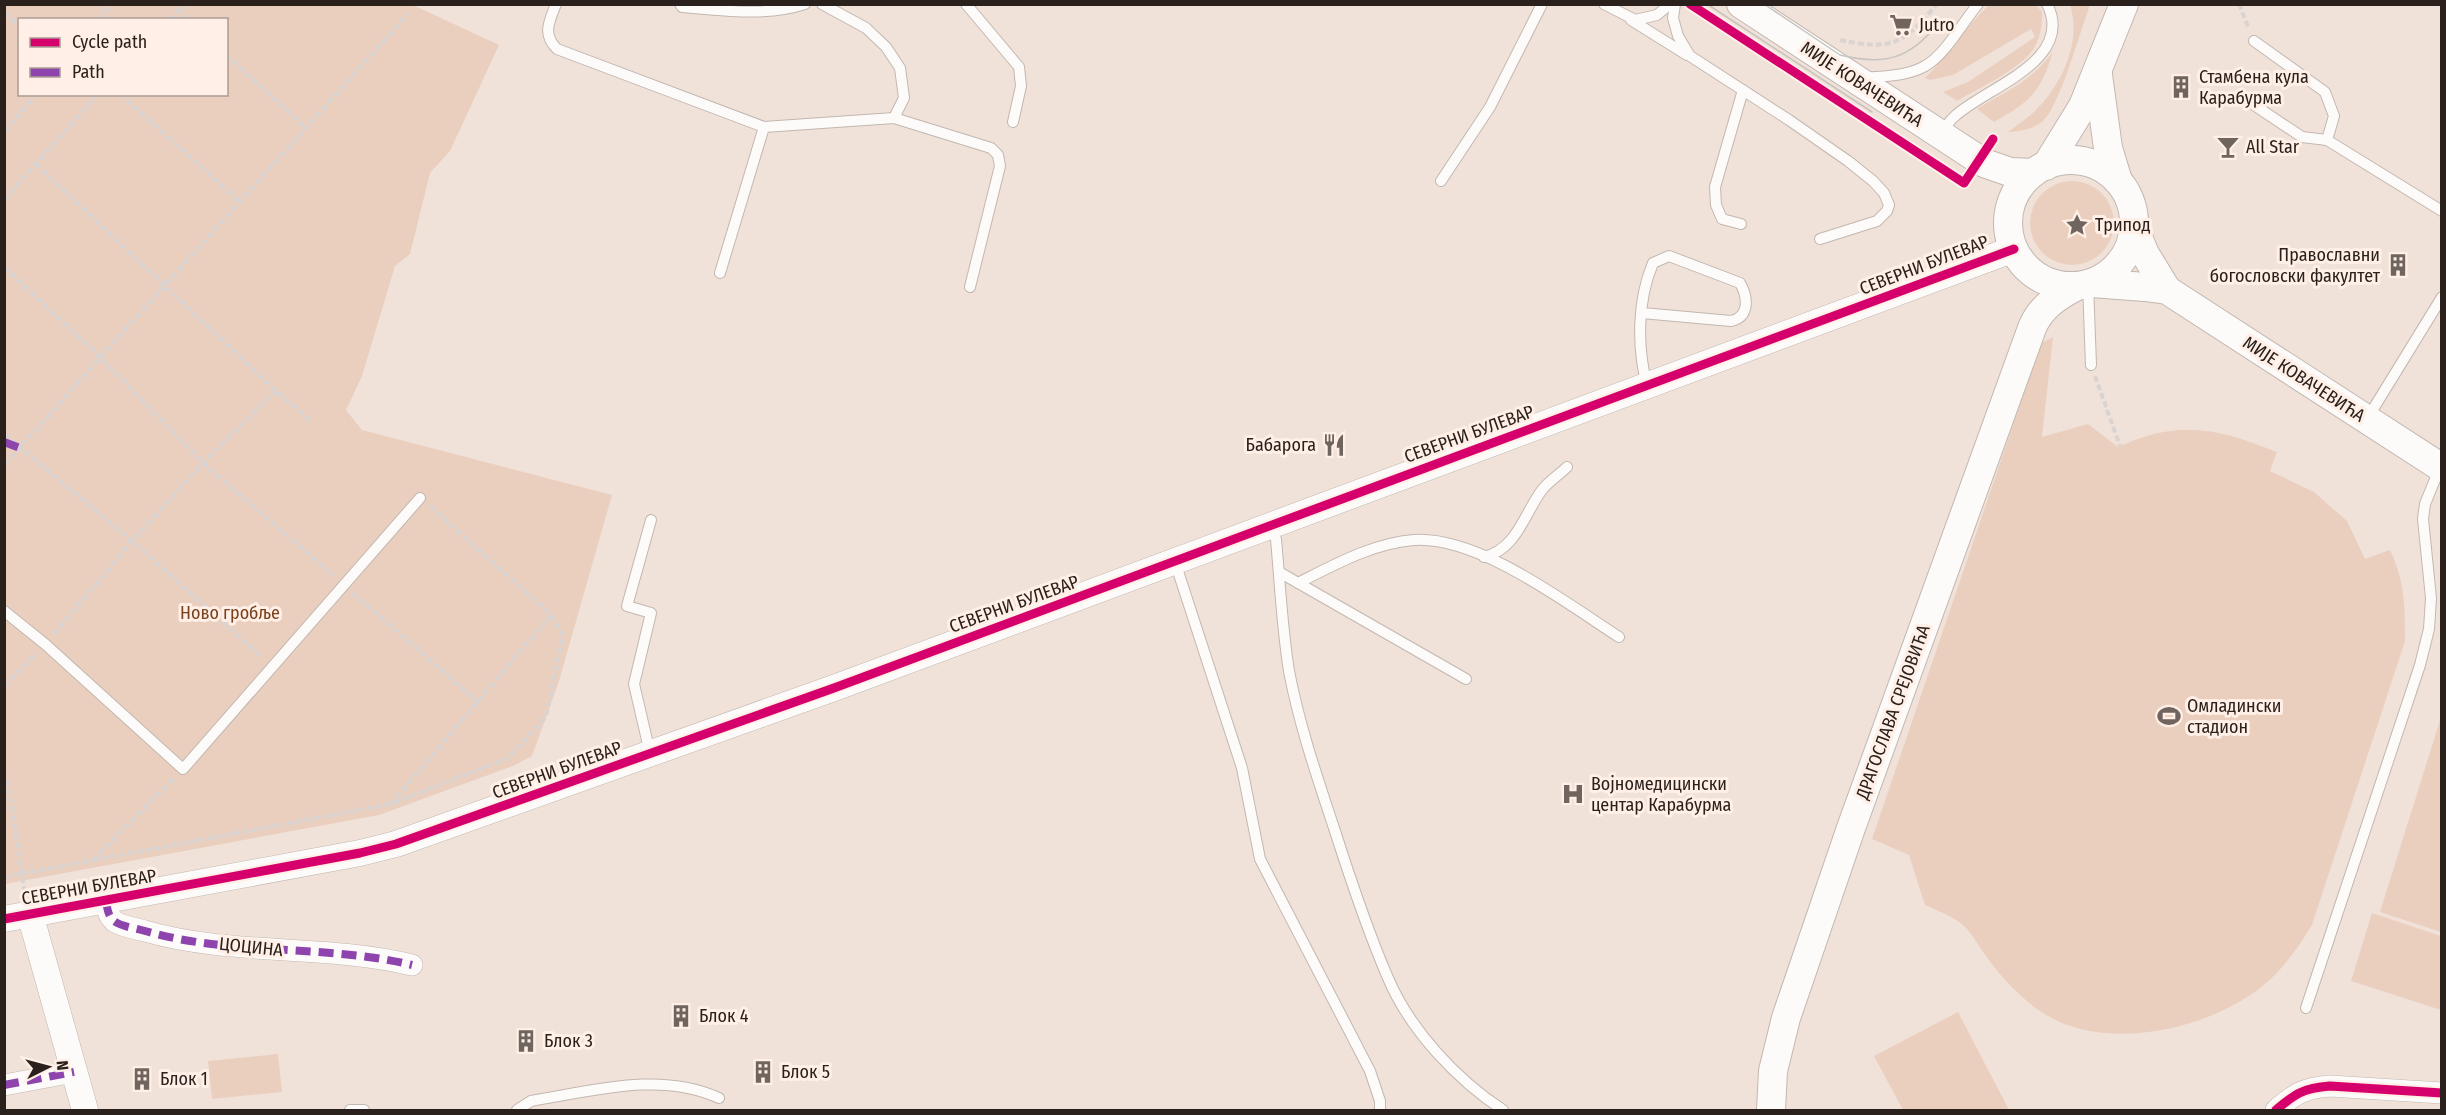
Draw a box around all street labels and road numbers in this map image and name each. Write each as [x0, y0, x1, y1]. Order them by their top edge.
street label: МИЈЕ КОВАЧЕВИЋА [1797, 36, 1928, 132]
street label: СЕВЕРНИ БУЛЕВАР [1856, 230, 1992, 300]
street label: МИЈЕ КОВАЧЕВИЋА [2239, 331, 2370, 427]
street label: СЕВЕРНИ БУЛЕВАР [1401, 400, 1537, 468]
street label: СЕВЕРНИ БУЛЕВАР [946, 570, 1082, 638]
street label: ДРАГОСЛАВА СРЕЈОВИЋА [1851, 621, 1935, 803]
street label: СЕВЕРНИ БУЛЕВАР [489, 736, 625, 804]
street label: СЕВЕРНИ БУЛЕВАР [20, 864, 158, 910]
street label: ЦОЦИНА [218, 933, 285, 961]

